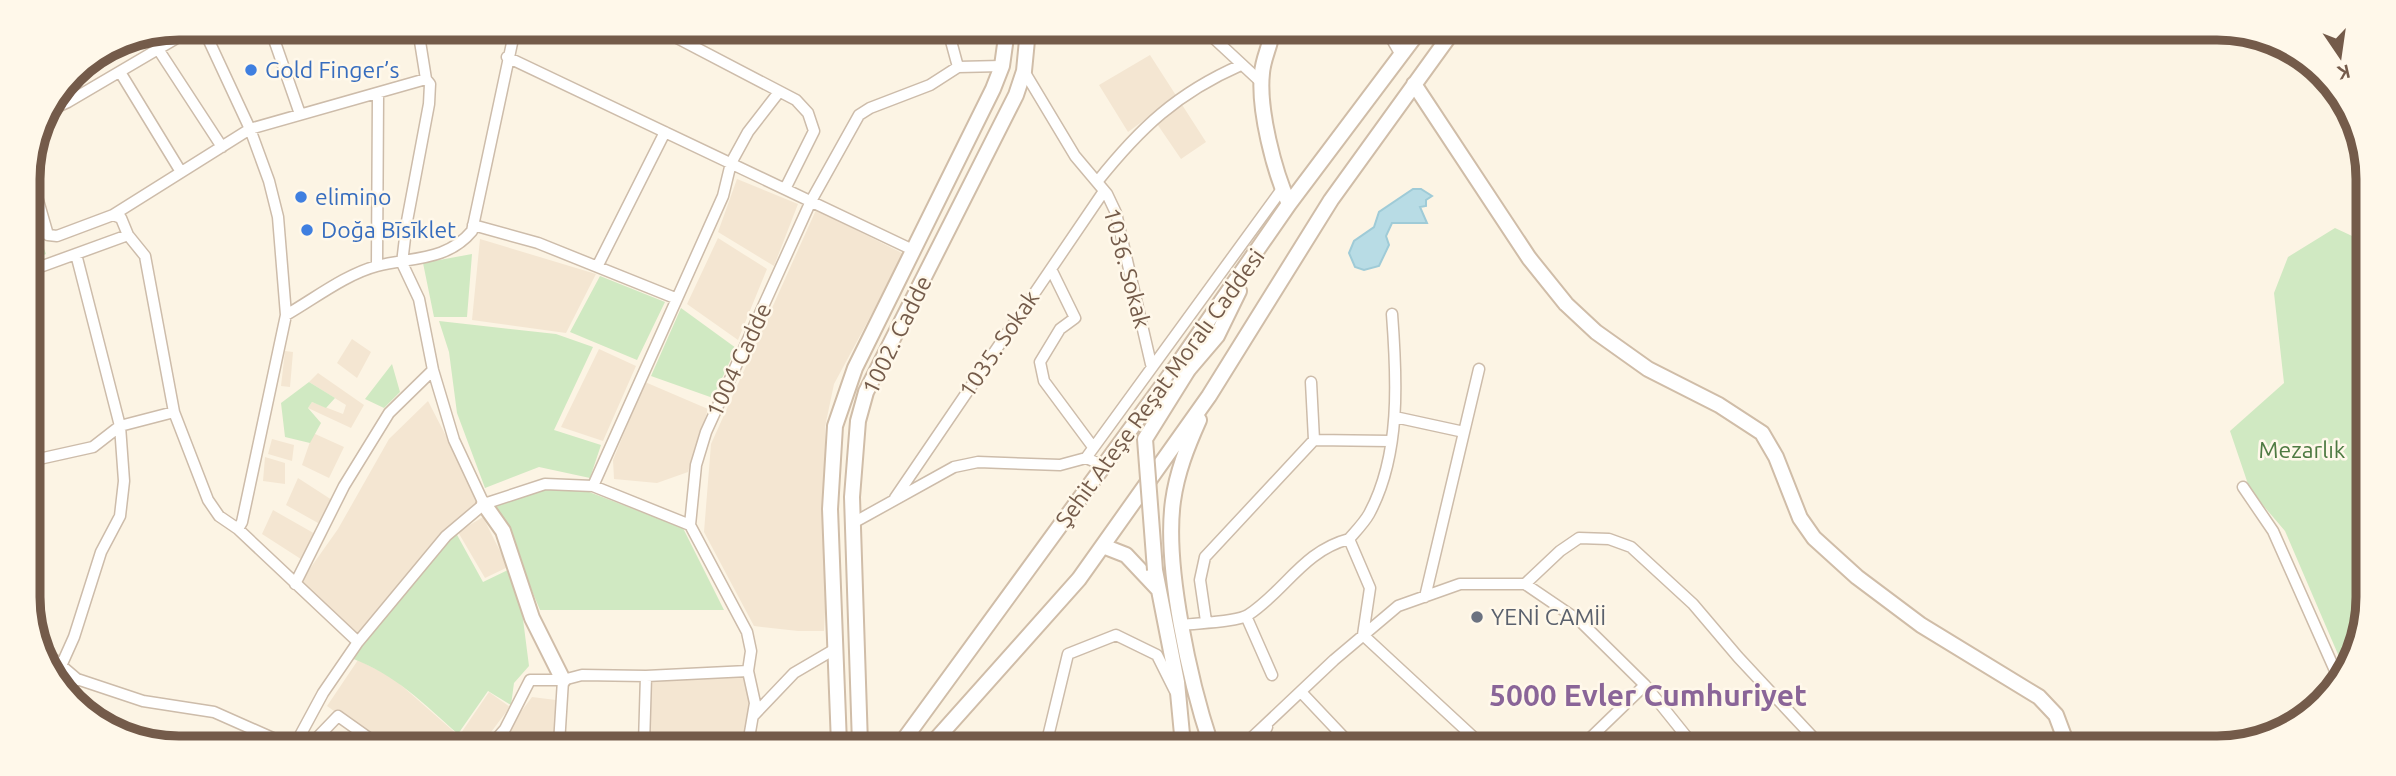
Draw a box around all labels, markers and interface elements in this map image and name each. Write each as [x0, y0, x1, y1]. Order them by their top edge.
north arrow [2305, 21, 2375, 91]
place label: Gold Finger’s [265, 57, 399, 82]
text: K [2335, 60, 2352, 85]
marker: Gold Finger’s [243, 62, 259, 78]
place label: elimino [315, 184, 391, 209]
marker: elimino [293, 189, 309, 205]
street label: 1036. Sokak [1099, 205, 1156, 331]
place label: Doğa Bīsīklet [321, 217, 456, 242]
marker: Doğa Bīsīklet [299, 222, 315, 238]
street label: Şehit Ateşe Reşat Moralı Caddesi [1050, 244, 1269, 532]
street label: 1002. Cadde [857, 272, 936, 398]
street label: 1035. Sokak [954, 285, 1044, 402]
street label: 1004 Cadde [701, 299, 776, 421]
park label: Mezarlık [2259, 437, 2346, 462]
place label: YENİ CAMİİ [1491, 604, 1606, 629]
marker: YENİ CAMİİ [1469, 609, 1485, 625]
district label: 5000 Evler Cumhuriyet [1489, 678, 1807, 712]

